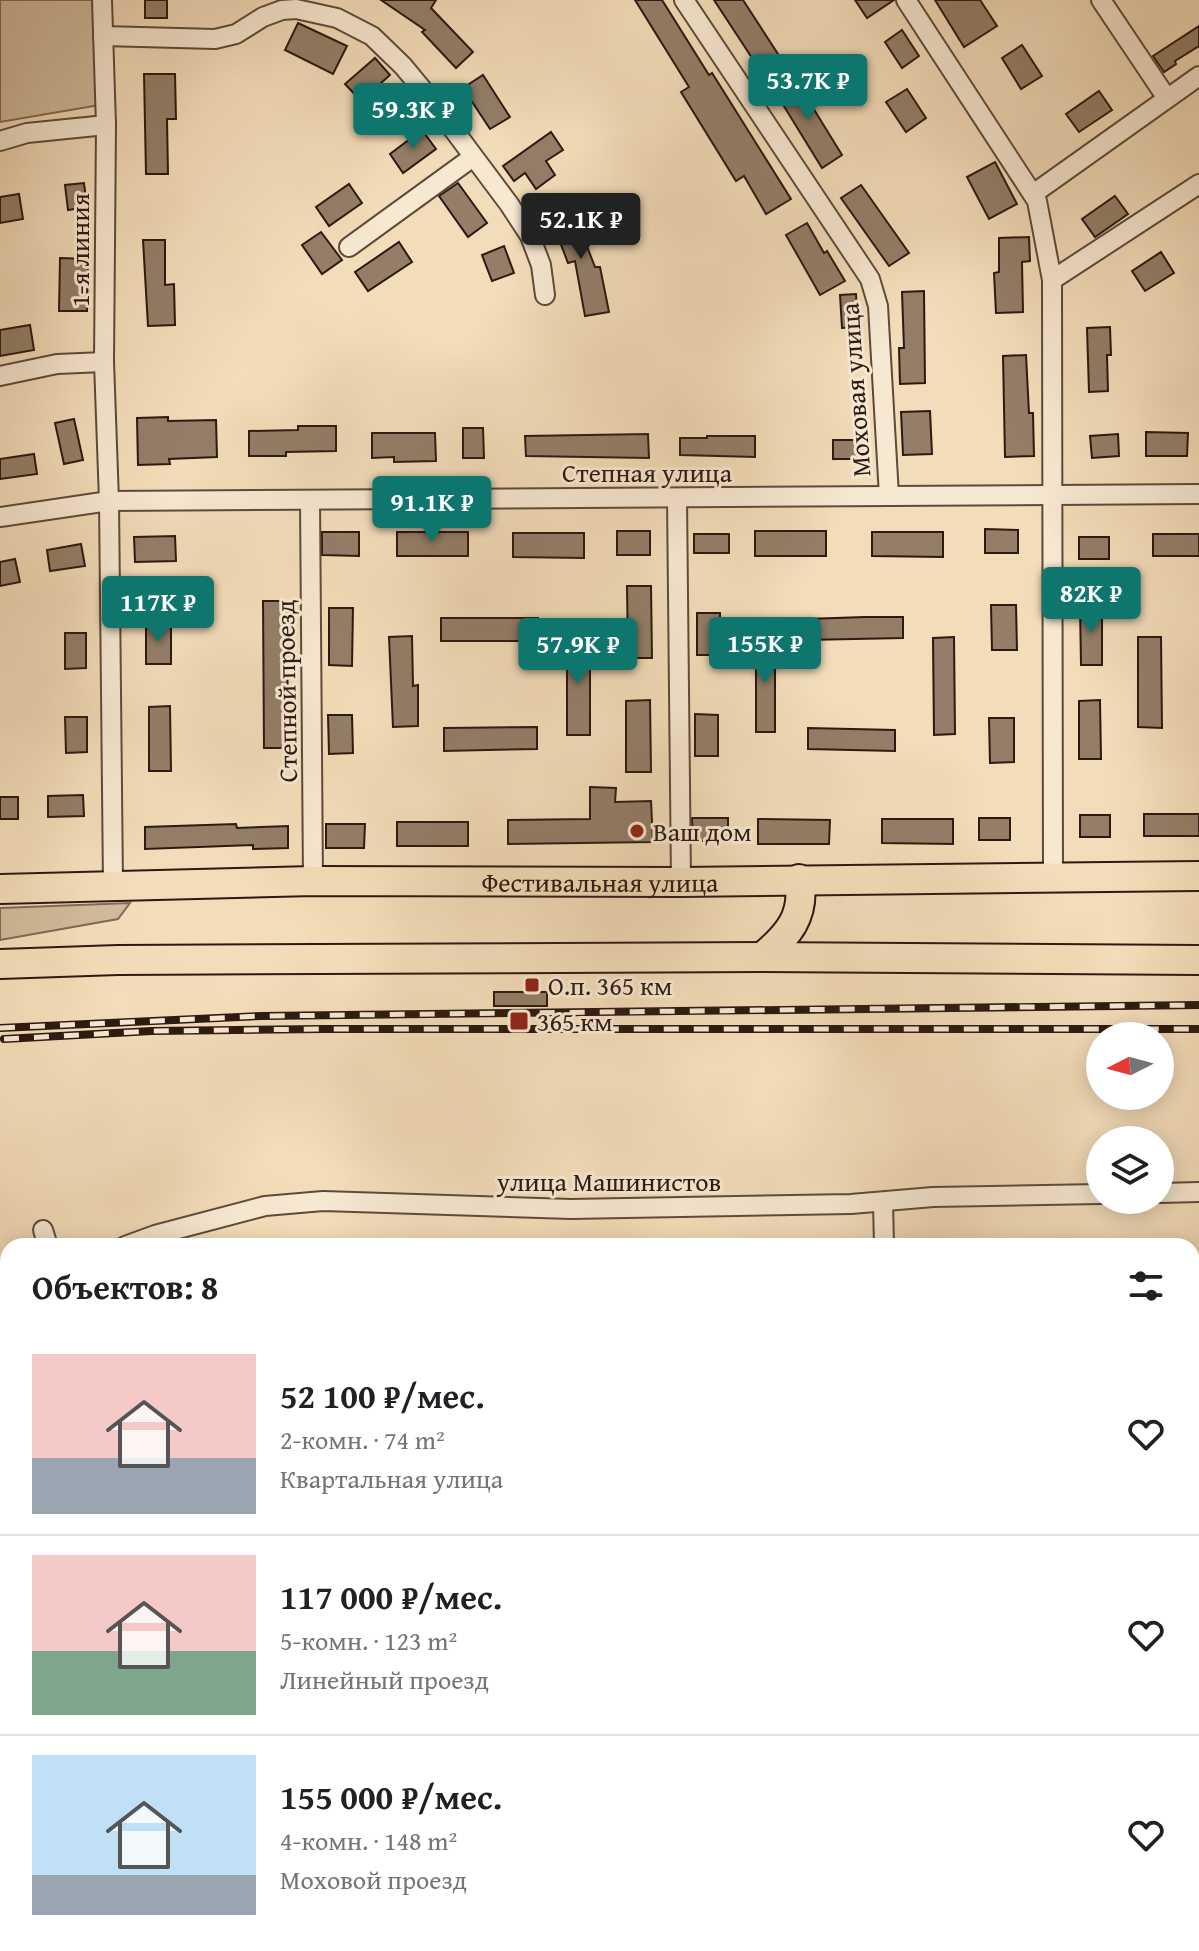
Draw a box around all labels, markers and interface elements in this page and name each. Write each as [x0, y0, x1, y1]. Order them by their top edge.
pin: 53.7K ₽ [734, 54, 882, 122]
text: 53.7K ₽ [766, 60, 850, 99]
pin: 59.3K ₽ [339, 83, 487, 151]
text: 59.3K ₽ [371, 89, 455, 128]
street label: 1-я линия [60, 193, 99, 307]
pin: 52.1K ₽ [507, 193, 655, 261]
text: 52.1K ₽ [539, 199, 623, 238]
street label: Моховая улица [829, 301, 881, 478]
street label: Степная улица [562, 453, 733, 492]
pin: 91.1K ₽ [358, 476, 506, 544]
text: 91.1K ₽ [390, 482, 474, 521]
pin: 82K ₽ [1035, 567, 1147, 635]
text: 82K ₽ [1060, 573, 1122, 612]
pin: 117K ₽ [93, 576, 223, 644]
text: 117K ₽ [120, 582, 196, 621]
street label: Степной проезд [265, 599, 307, 783]
pin: 155K ₽ [700, 617, 830, 685]
pin: 57.9K ₽ [504, 618, 652, 686]
text: 155K ₽ [727, 623, 803, 662]
text: 57.9K ₽ [536, 624, 620, 663]
place label: Ваш дом [653, 812, 752, 851]
marker: Ваш дом [628, 822, 646, 840]
street label: Фестивальная улица [481, 862, 719, 902]
place label: О.п. 365 км [548, 966, 672, 1005]
marker: О.п. 365 км [523, 976, 541, 994]
place label: 365 км [537, 1002, 612, 1041]
marker: 365 км [508, 1010, 530, 1032]
north arrow [1086, 1022, 1174, 1110]
map controls [1086, 1022, 1174, 1214]
button: layers [1086, 1126, 1174, 1214]
street label: улица Машинистов [496, 1162, 721, 1201]
text: Объектов: 8 [32, 1262, 218, 1311]
icon: filters [1124, 1264, 1168, 1308]
text: 52 100 ₽/мес. [280, 1371, 485, 1420]
icon: home [96, 1386, 192, 1482]
icon: heart [1124, 1412, 1168, 1456]
text: 2-комн. · 74 m² [280, 1420, 445, 1459]
text: Квартальная улица [280, 1459, 503, 1498]
text: 117 000 ₽/мес. [280, 1572, 502, 1621]
icon: home [96, 1587, 192, 1683]
icon: heart [1124, 1613, 1168, 1657]
text: 5-комн. · 123 m² [280, 1621, 457, 1660]
text: Линейный проезд [280, 1660, 489, 1699]
text: 155 000 ₽/мес. [280, 1772, 502, 1821]
icon: home [96, 1787, 192, 1883]
icon: heart [1124, 1813, 1168, 1857]
text: 4-комн. · 148 m² [280, 1821, 457, 1860]
text: Моховой проезд [280, 1860, 467, 1899]

